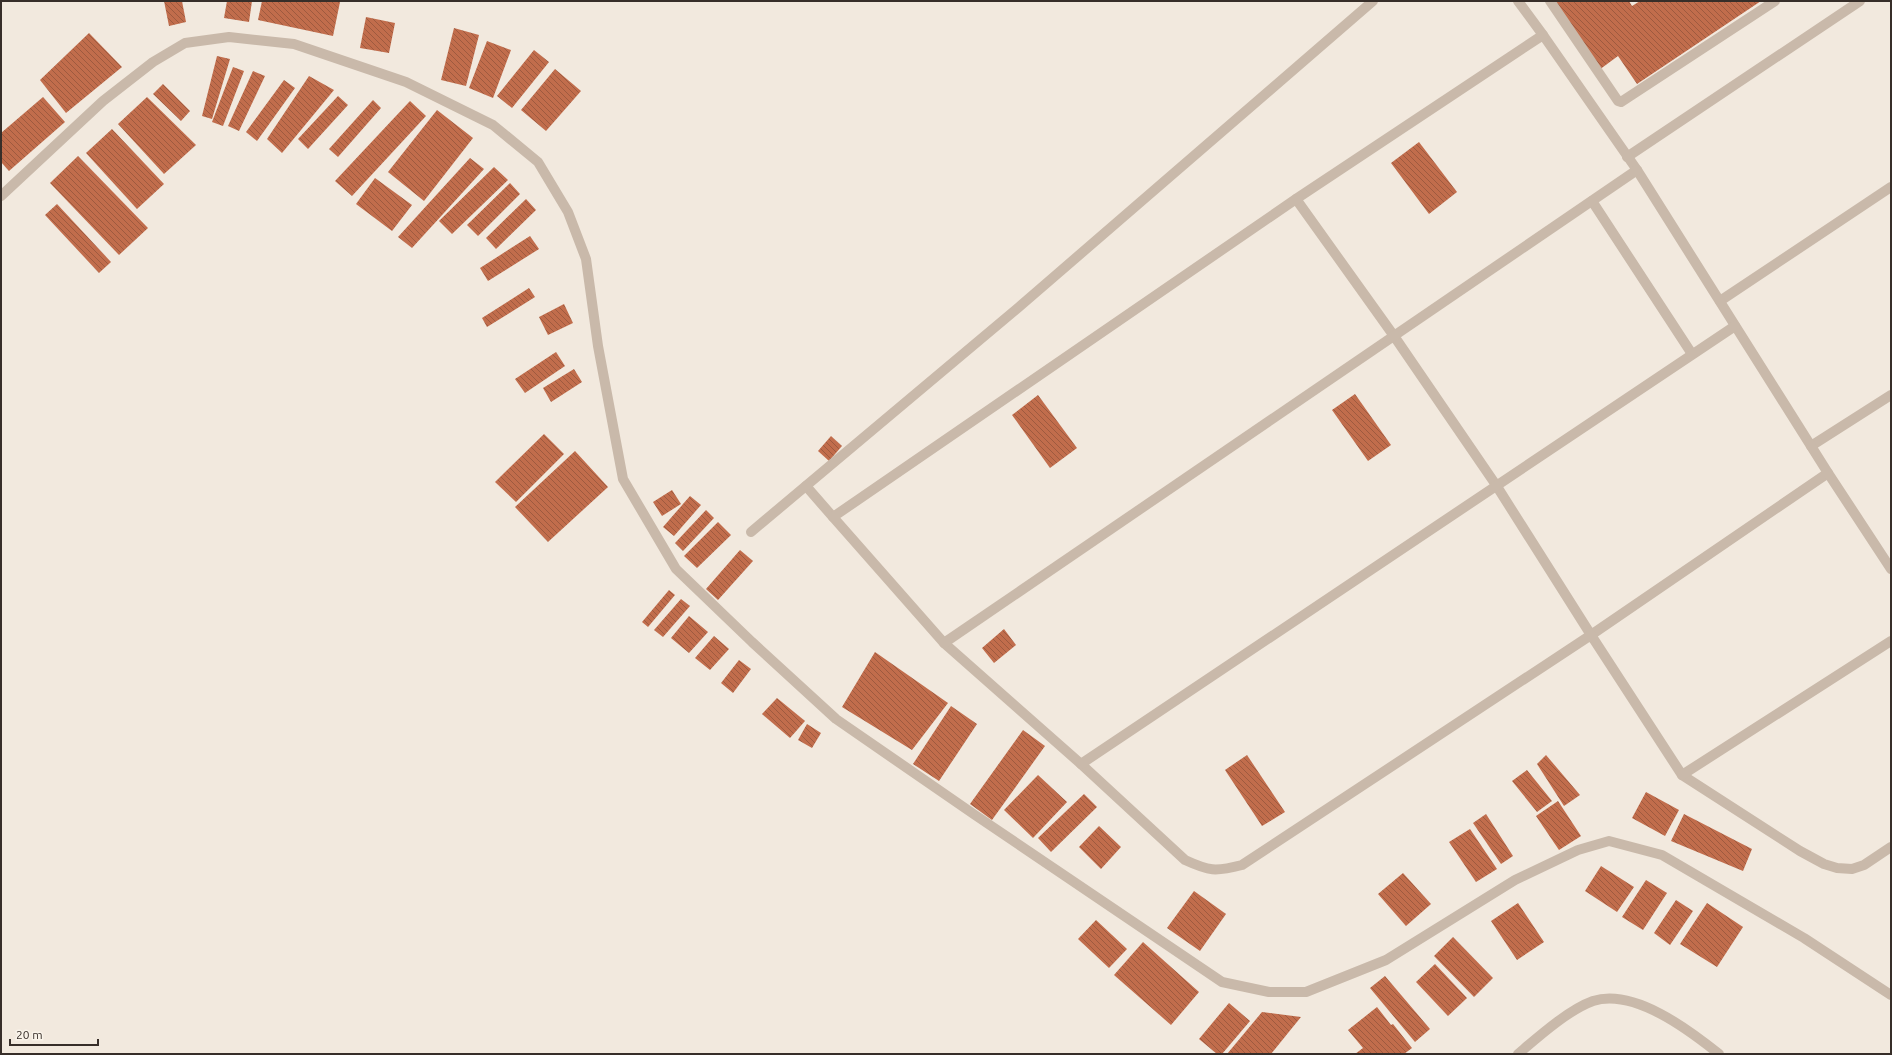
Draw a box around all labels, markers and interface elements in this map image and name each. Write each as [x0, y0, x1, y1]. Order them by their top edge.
scale bar [10, 1021, 98, 1047]
text: 20 m [16, 1028, 43, 1041]

